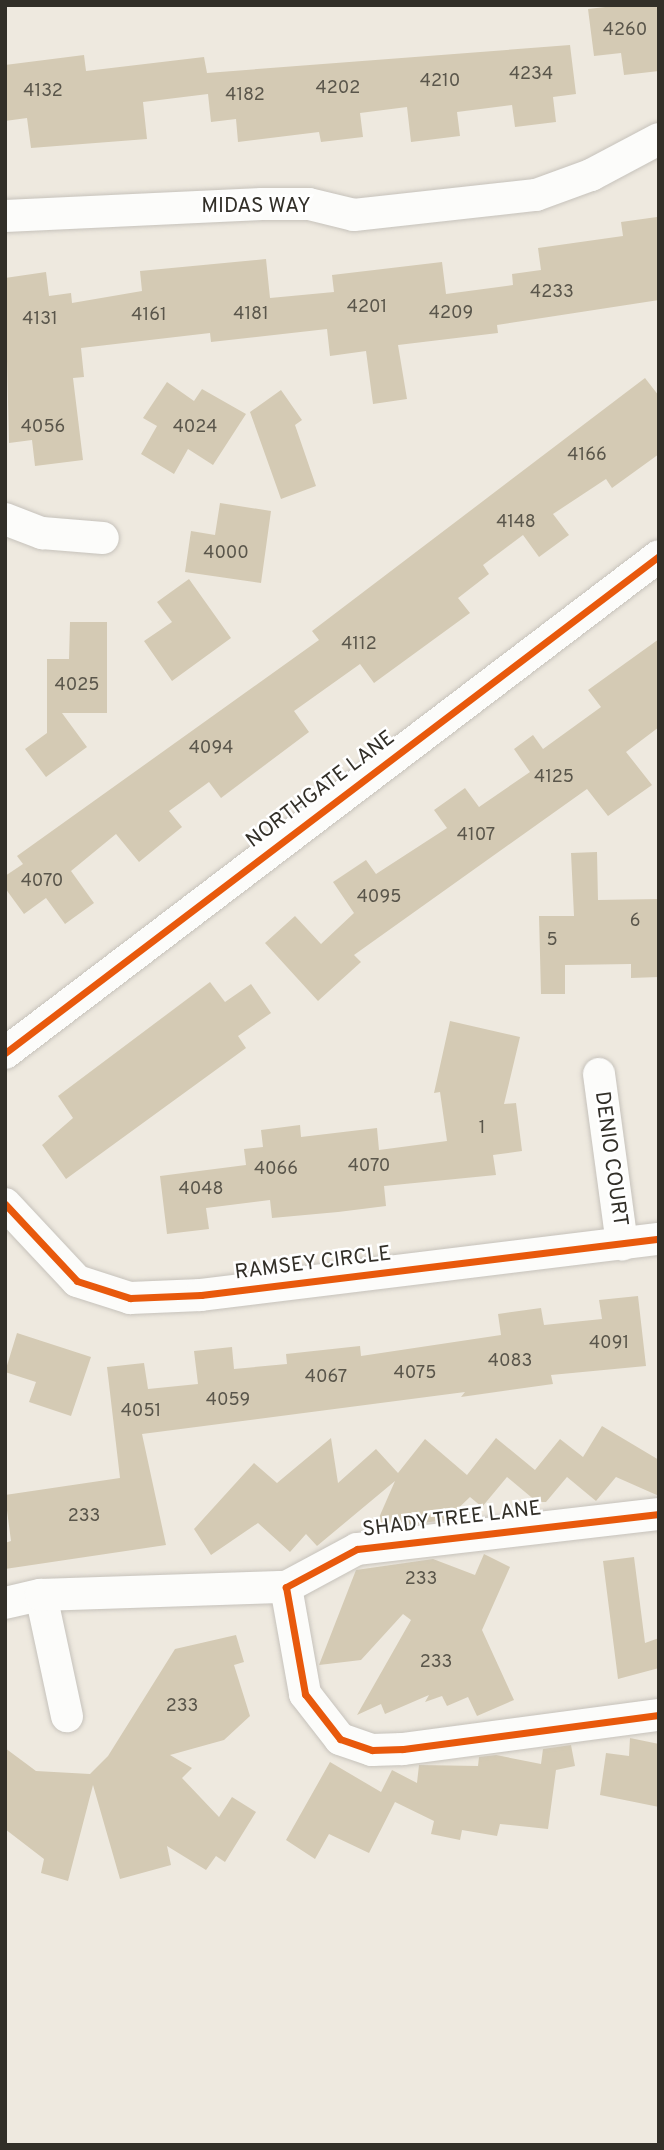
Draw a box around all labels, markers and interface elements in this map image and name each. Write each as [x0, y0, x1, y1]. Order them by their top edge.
house number: 4260 [603, 20, 647, 42]
house number: 4234 [509, 64, 553, 86]
house number: 4210 [420, 71, 460, 93]
house number: 4202 [316, 78, 360, 100]
house number: 4132 [23, 81, 63, 103]
house number: 4182 [225, 85, 265, 107]
street label: MIDAS WAY [201, 194, 311, 220]
house number: 4233 [530, 282, 574, 304]
house number: 4201 [347, 297, 387, 319]
house number: 4209 [429, 303, 473, 325]
house number: 4181 [233, 304, 269, 326]
house number: 4161 [131, 305, 167, 327]
house number: 4131 [22, 309, 58, 331]
house number: 4056 [21, 417, 65, 439]
house number: 4024 [173, 417, 217, 439]
house number: 4166 [567, 445, 607, 467]
house number: 4148 [496, 512, 536, 534]
house number: 4000 [203, 543, 249, 565]
house number: 4112 [341, 634, 377, 656]
house number: 4025 [55, 675, 99, 697]
street label: NORTHGATE LANE [242, 726, 400, 854]
house number: 4094 [189, 738, 233, 760]
house number: 4125 [534, 767, 574, 789]
house number: 4107 [457, 825, 495, 847]
house number: 4070 [21, 871, 63, 893]
house number: 4095 [357, 887, 401, 909]
house number: 6 [630, 911, 640, 933]
house number: 5 [546, 930, 558, 952]
street label: DENIO COURT [588, 1090, 632, 1228]
house number: 1 [479, 1118, 485, 1140]
house number: 4070 [348, 1156, 390, 1178]
house number: 4066 [254, 1159, 298, 1181]
house number: 4048 [179, 1179, 223, 1201]
street label: RAMSEY CIRCLE [233, 1242, 393, 1286]
house number: 4091 [589, 1333, 629, 1355]
house number: 4083 [488, 1351, 532, 1373]
house number: 4075 [394, 1363, 436, 1385]
house number: 4067 [305, 1367, 347, 1389]
house number: 4059 [206, 1390, 250, 1412]
house number: 4051 [121, 1401, 161, 1423]
street label: SHADY TREE LANE [360, 1496, 544, 1544]
house number: 233 [68, 1506, 100, 1528]
house number: 233 [405, 1569, 437, 1591]
house number: 233 [420, 1652, 452, 1674]
house number: 233 [166, 1696, 198, 1718]

